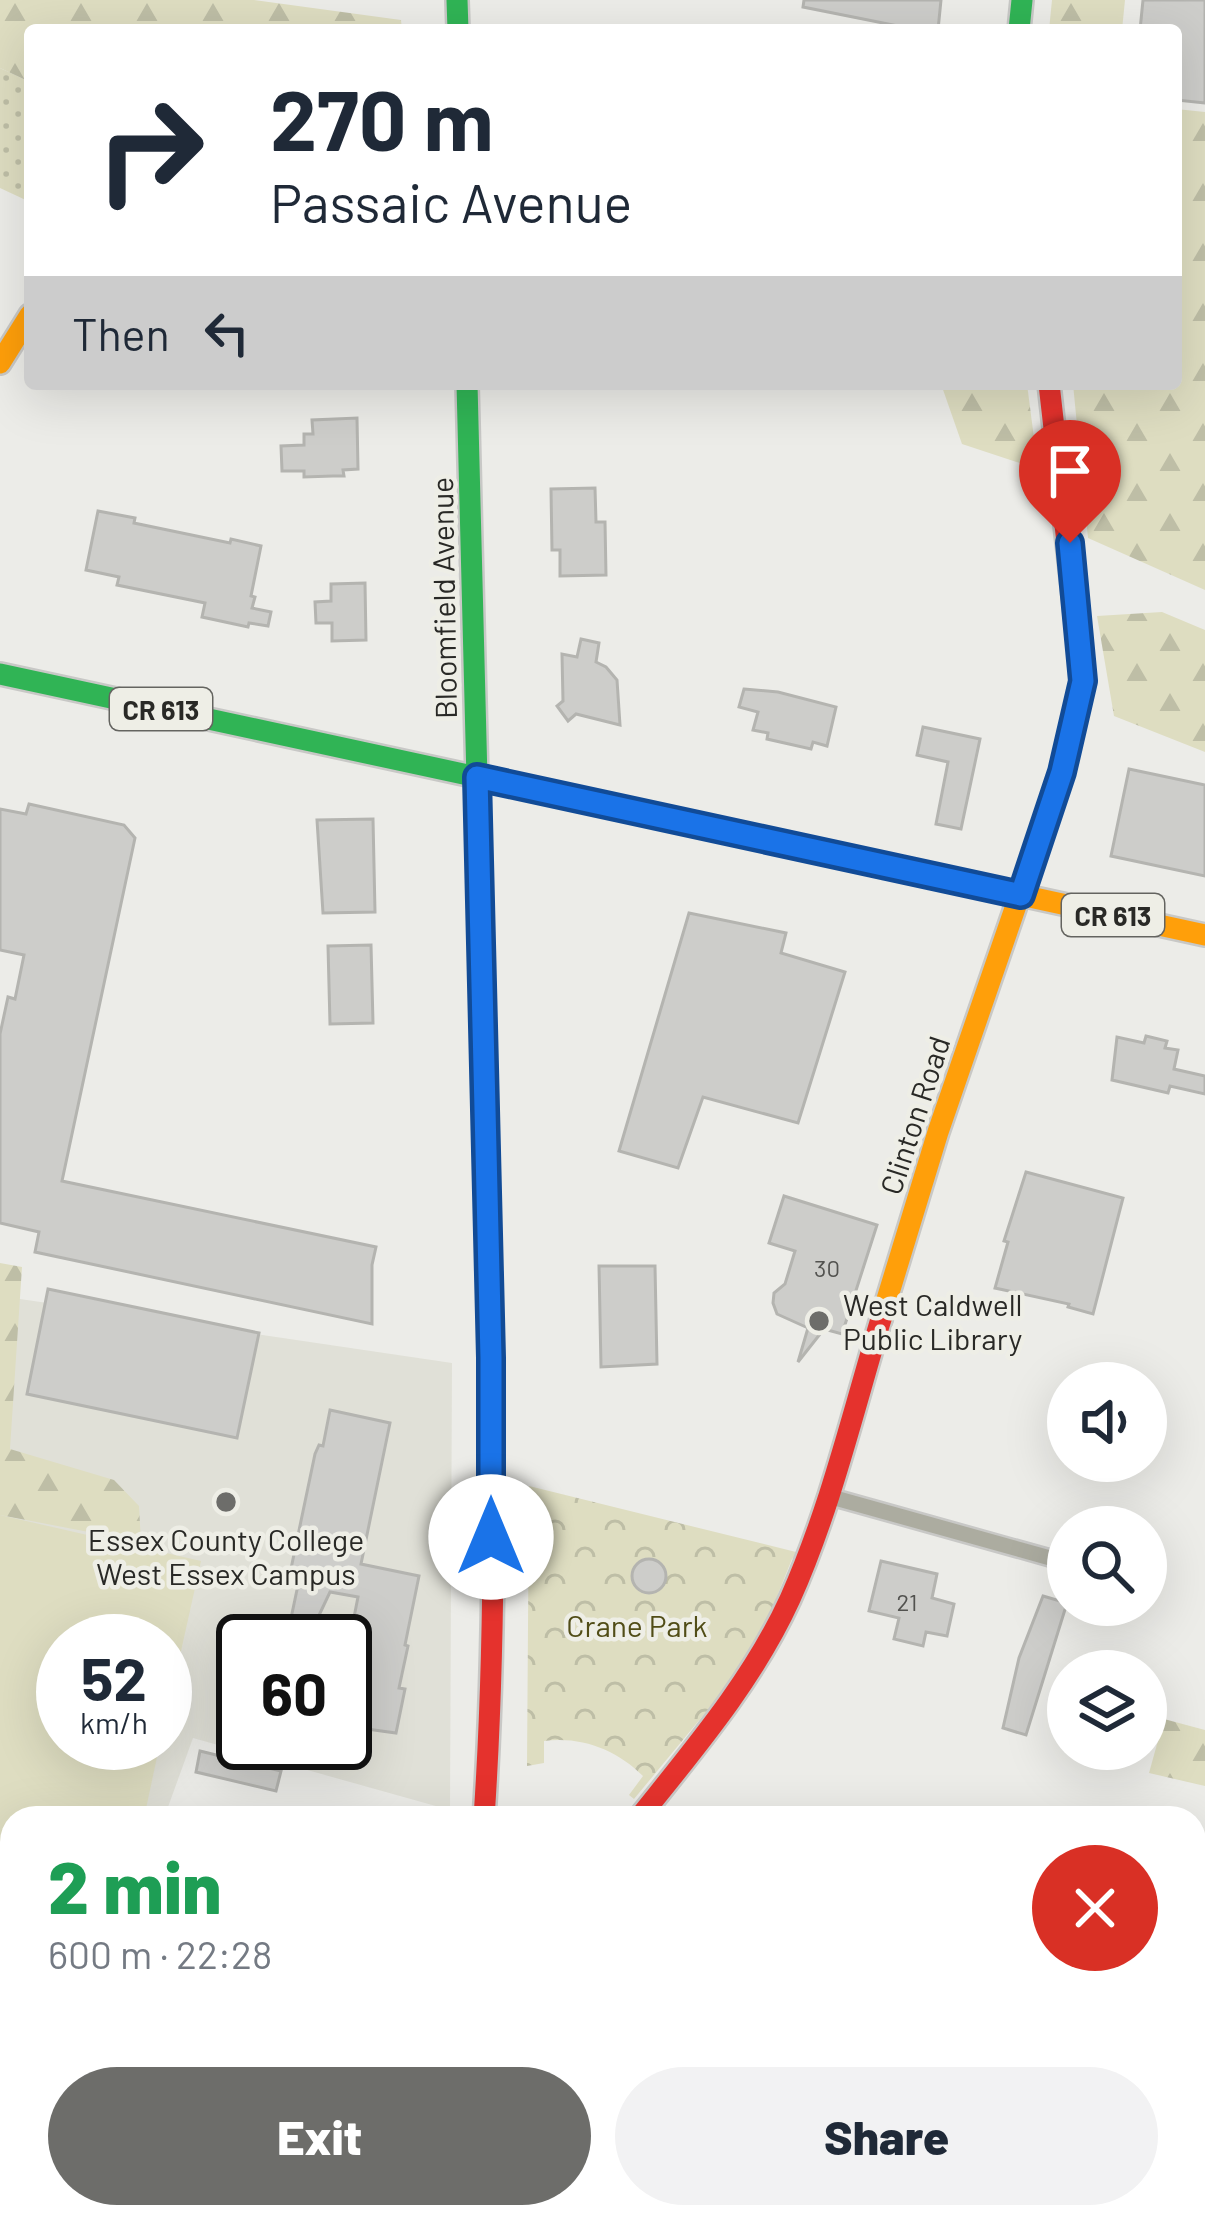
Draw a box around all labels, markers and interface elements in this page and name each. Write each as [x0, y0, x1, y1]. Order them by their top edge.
text: 270 m [270, 67, 494, 168]
icon: right [72, 72, 228, 228]
text: Passaic Avenue [270, 169, 632, 234]
icon: left [194, 300, 260, 366]
text: Then [72, 306, 170, 360]
pin [1019, 420, 1121, 543]
icon: arrive [1037, 438, 1103, 504]
street label: Bloomfield Avenue [423, 477, 463, 719]
road number: CR 613 [110, 688, 212, 730]
road number: CR 613 [1062, 894, 1164, 936]
street label: Clinton Road [872, 1031, 956, 1199]
house number: 30 [814, 1253, 840, 1282]
place label: West Caldwell Public Library [843, 1286, 1022, 1356]
marker: West Caldwell Public Library [806, 1308, 832, 1334]
map controls [1047, 1362, 1167, 1770]
button: sound [1047, 1362, 1167, 1482]
position arrow [428, 1474, 554, 1600]
marker: Essex County College West Essex Campus [213, 1489, 239, 1515]
button: search [1047, 1506, 1167, 1626]
place label: Essex County College West Essex Campus [88, 1521, 364, 1591]
house number: 21 [897, 1587, 917, 1616]
park label: Crane Park [566, 1607, 708, 1643]
speed limit sign: 60 [216, 1614, 372, 1770]
text: 52 [81, 1641, 147, 1713]
button: layers [1047, 1650, 1167, 1770]
text: km/h [80, 1704, 148, 1740]
text: 2 min [48, 1842, 222, 1928]
button: close [1032, 1845, 1158, 1971]
text: 600 m · 22:28 [48, 1930, 272, 1977]
button: Exit [48, 2067, 591, 2205]
button: Share [615, 2067, 1158, 2205]

